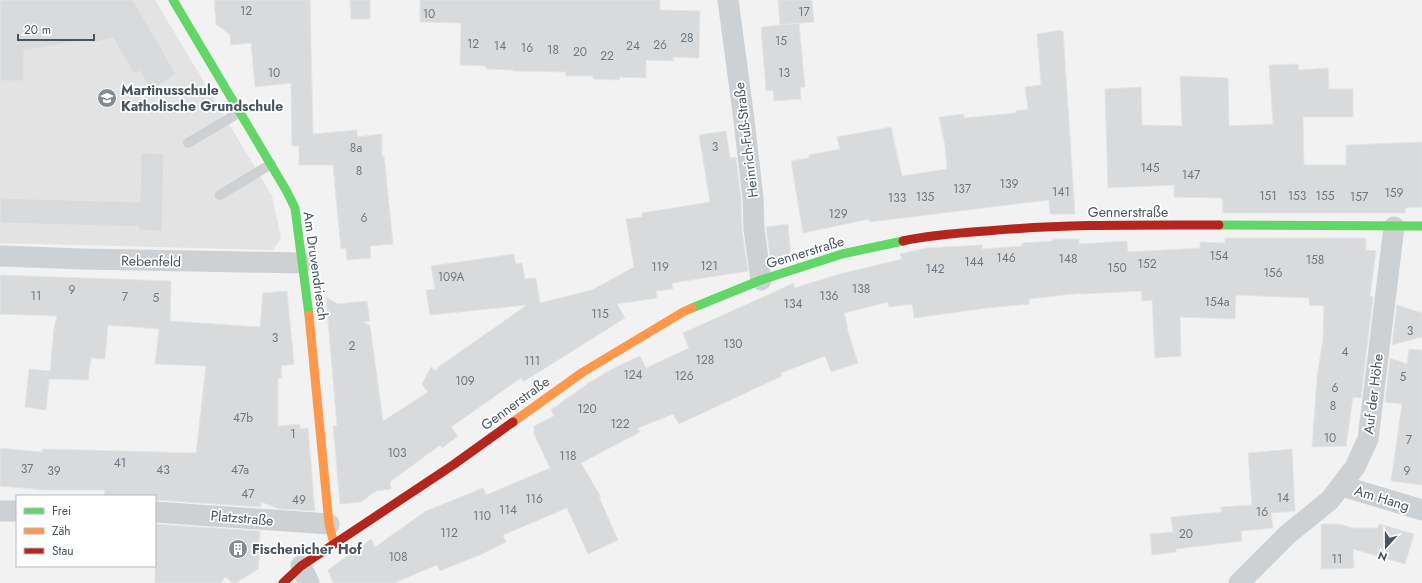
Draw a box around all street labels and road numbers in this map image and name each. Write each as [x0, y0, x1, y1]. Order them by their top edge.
street label: Heinrich-Fuß-Straße [729, 81, 763, 199]
street label: Gennerstraße [1088, 202, 1168, 222]
street label: Am Druvendriesch [298, 210, 334, 322]
street label: Gennerstraße [764, 231, 846, 273]
street label: Rebenfeld [121, 250, 181, 272]
street label: Auf der Höhe [1358, 353, 1388, 435]
street label: Gennerstraße [477, 371, 553, 435]
street label: Am Hang [1352, 480, 1412, 516]
street label: Platzstraße [210, 505, 274, 531]

